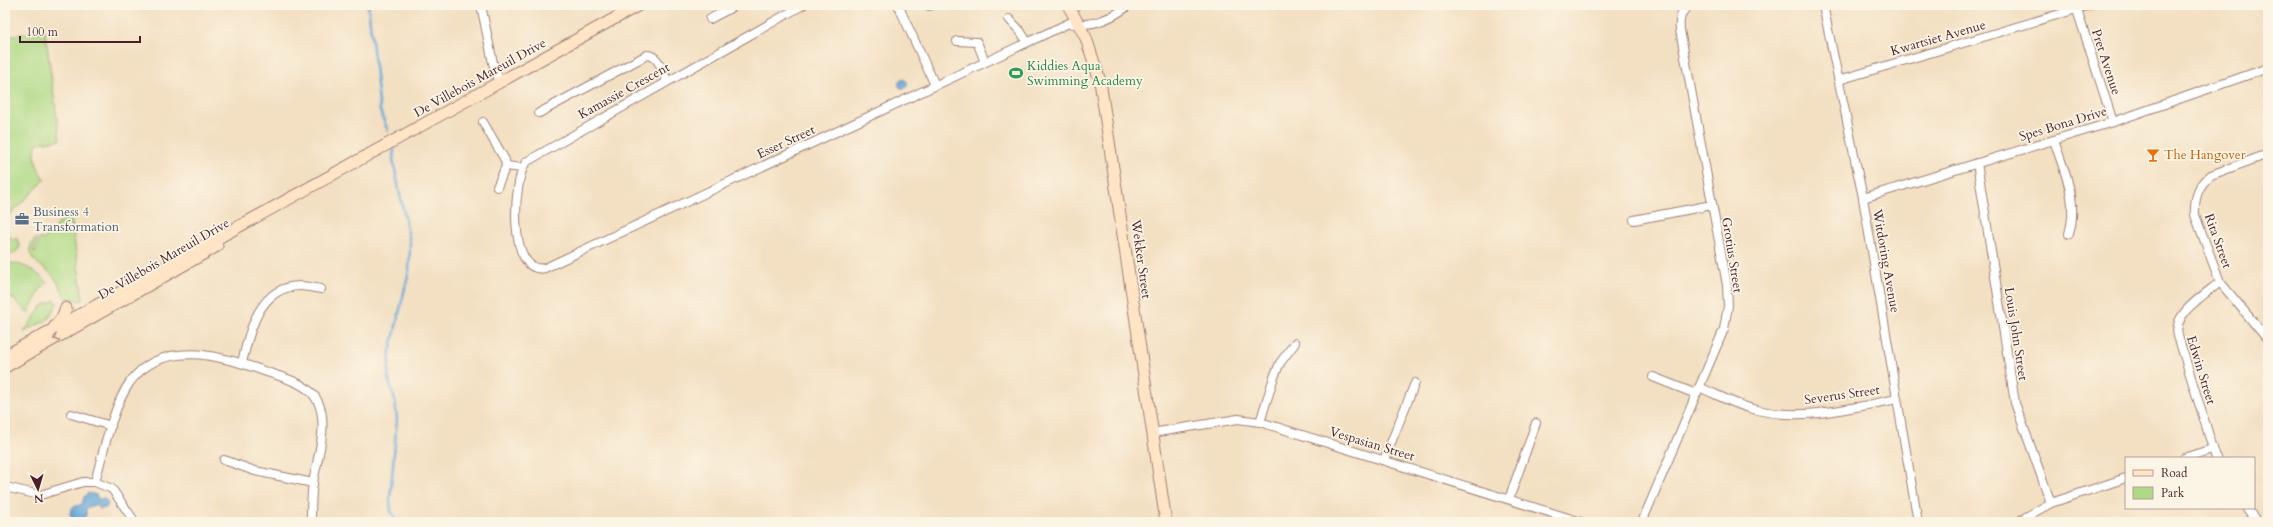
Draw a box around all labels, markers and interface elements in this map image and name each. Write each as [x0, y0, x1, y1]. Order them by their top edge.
street label: Kwartsiet Avenue [1888, 16, 1988, 60]
scale bar [20, 18, 140, 44]
text: 100 m [26, 24, 59, 40]
street label: Pret Avenue [2087, 27, 2125, 97]
street label: De Villebois Mareuil Drive [411, 34, 549, 122]
place label: Kiddies Aqua Swimming Academy [1027, 57, 1143, 90]
street label: Kamassie Crescent [575, 58, 673, 124]
sports icon: Kiddies Aqua Swimming Academy [1008, 65, 1024, 81]
street label: Spes Bona Drive [2017, 102, 2109, 146]
street label: Esser Street [754, 121, 818, 163]
place label: The Hangover [2164, 146, 2246, 164]
bar icon: The Hangover [2145, 147, 2161, 163]
place label: Business 4 Transformation [33, 203, 120, 236]
street label: Witdoring Avenue [1868, 207, 1904, 314]
office icon: Business 4 Transformation [14, 211, 30, 227]
street label: Rita Street [2200, 211, 2236, 271]
street label: De Villebois Mareuil Drive [95, 214, 233, 304]
street label: Grotius Street [1717, 216, 1747, 294]
street label: Wekker Street [1126, 217, 1155, 300]
street label: Louis John Street [2000, 286, 2032, 382]
one-way arrow [53, 333, 60, 340]
street label: Edwin Street [2182, 333, 2220, 407]
street label: Severus Street [1803, 381, 1881, 409]
street label: Vespasian Street [1327, 423, 1417, 465]
legend [2125, 457, 2255, 509]
text: Road [2161, 465, 2188, 481]
north arrow [18, 469, 58, 509]
text: Park [2161, 485, 2185, 501]
text: N [33, 491, 44, 506]

